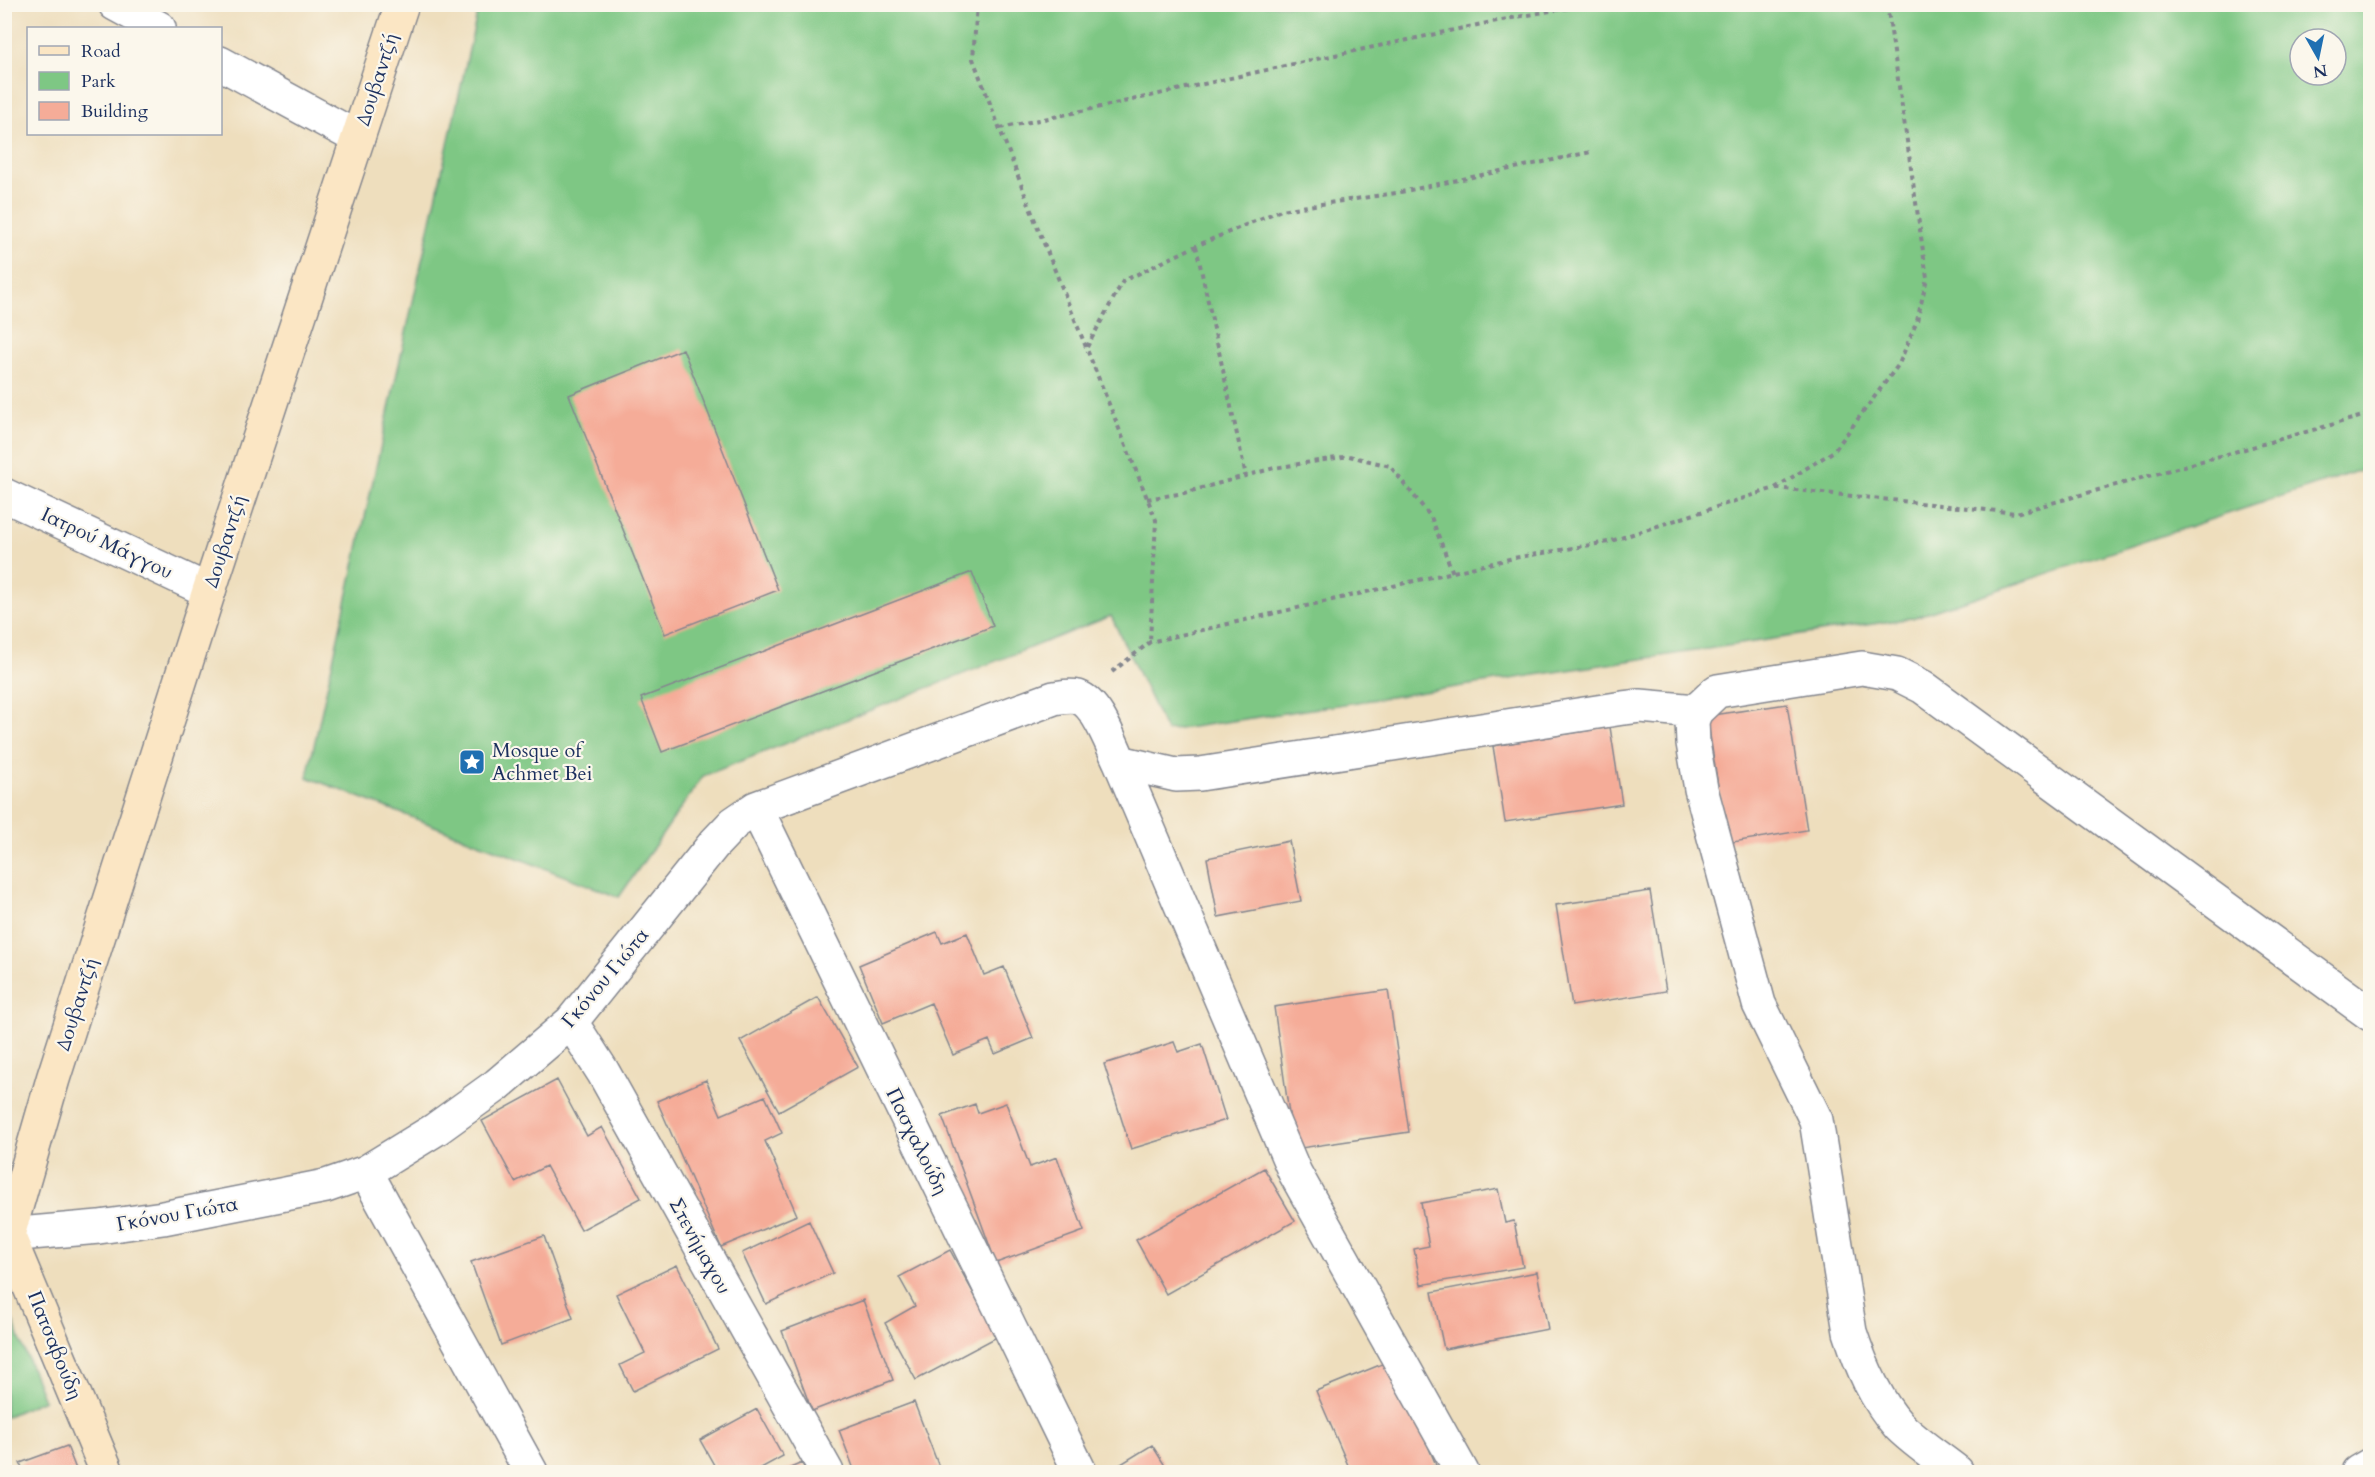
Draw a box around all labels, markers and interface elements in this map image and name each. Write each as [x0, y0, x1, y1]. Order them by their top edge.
legend [27, 27, 222, 135]
north arrow [2288, 27, 2348, 87]
street label: Δουβαντζή [349, 29, 405, 129]
text: Road [81, 39, 121, 64]
text: N [2312, 59, 2329, 83]
text: Park [81, 69, 116, 94]
text: Building [81, 99, 149, 124]
street label: Δουβαντζή [197, 491, 253, 591]
street label: Ιατρού Μάγγου [37, 501, 177, 585]
place label: Mosque of Achmet Bei [492, 737, 593, 787]
place icon: Mosque of Achmet Bei [457, 747, 487, 777]
street label: Γκόνου Γιώτα [555, 922, 655, 1034]
street label: Δουβαντζή [49, 954, 105, 1054]
street label: Πασχαλούδη [880, 1083, 954, 1199]
street label: Γκόνου Γιώτα [114, 1190, 240, 1238]
street label: Στενήμαχου [663, 1193, 737, 1299]
street label: Πατσαβούδη [21, 1287, 89, 1403]

